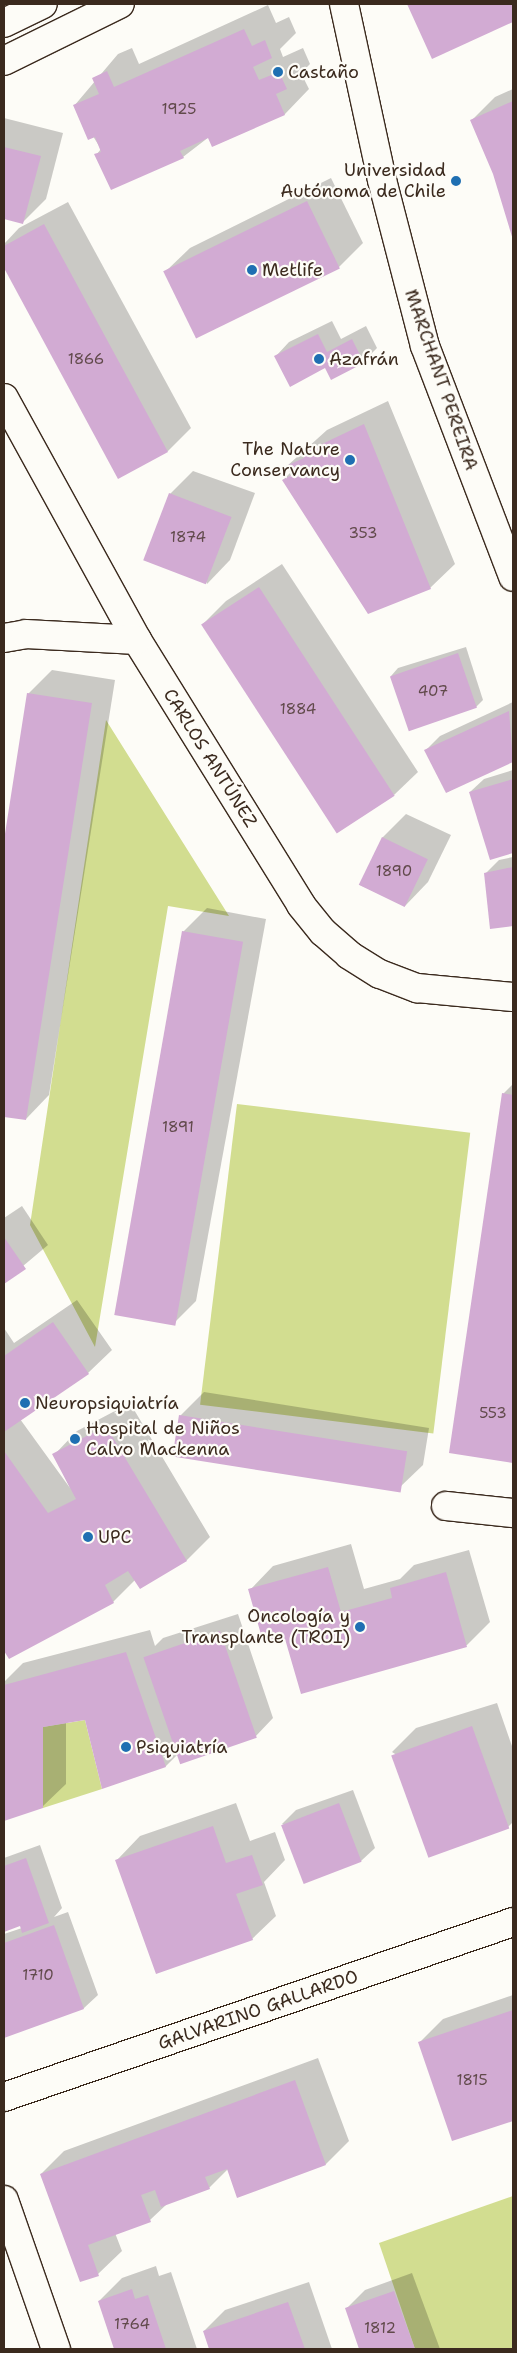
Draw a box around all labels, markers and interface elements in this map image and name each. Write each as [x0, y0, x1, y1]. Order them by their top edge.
place label: Castaño [288, 61, 359, 83]
marker: Castaño [272, 66, 284, 78]
house number: 1925 [162, 101, 196, 119]
place label: Universidad Autónoma de Chile [280, 160, 446, 202]
marker: Universidad Autónoma de Chile [450, 175, 462, 187]
place label: Metlife [262, 259, 323, 281]
marker: Metlife [246, 264, 258, 276]
street label: MARCHANT PEREIRA [400, 287, 482, 473]
place label: Azafrán [329, 348, 399, 370]
house number: 1866 [68, 351, 104, 369]
marker: Azafrán [313, 353, 325, 365]
place label: The Nature Conservancy [230, 439, 340, 482]
marker: The Nature Conservancy [344, 454, 356, 466]
house number: 353 [348, 525, 378, 543]
house number: 1874 [170, 529, 206, 547]
house number: 407 [418, 683, 448, 701]
street label: CARLOS ANTÚNEZ [159, 685, 261, 831]
house number: 1884 [280, 701, 316, 719]
house number: 1890 [376, 863, 412, 881]
house number: 1891 [162, 1119, 194, 1137]
place label: Neuropsiquiatría [35, 1392, 179, 1414]
marker: Neuropsiquiatría [19, 1397, 31, 1409]
house number: 553 [479, 1405, 507, 1423]
place label: Hospital de Niños Calvo Mackenna [86, 1418, 240, 1460]
marker: Hospital de Niños Calvo Mackenna [68, 1432, 82, 1446]
place label: UPC [98, 1526, 131, 1548]
marker: UPC [82, 1531, 94, 1543]
place label: Oncología y Transplante (TROI) [182, 1606, 350, 1648]
marker: Oncología y Transplante (TROI) [354, 1621, 366, 1633]
place label: Psiquiatría [136, 1736, 227, 1758]
marker: Psiquiatría [120, 1741, 132, 1753]
street label: GALVARINO GALLARDO [155, 1966, 361, 2054]
house number: 1710 [22, 1967, 54, 1985]
house number: 1815 [456, 2072, 488, 2090]
house number: 1764 [114, 2316, 150, 2334]
house number: 1812 [364, 2320, 396, 2338]

